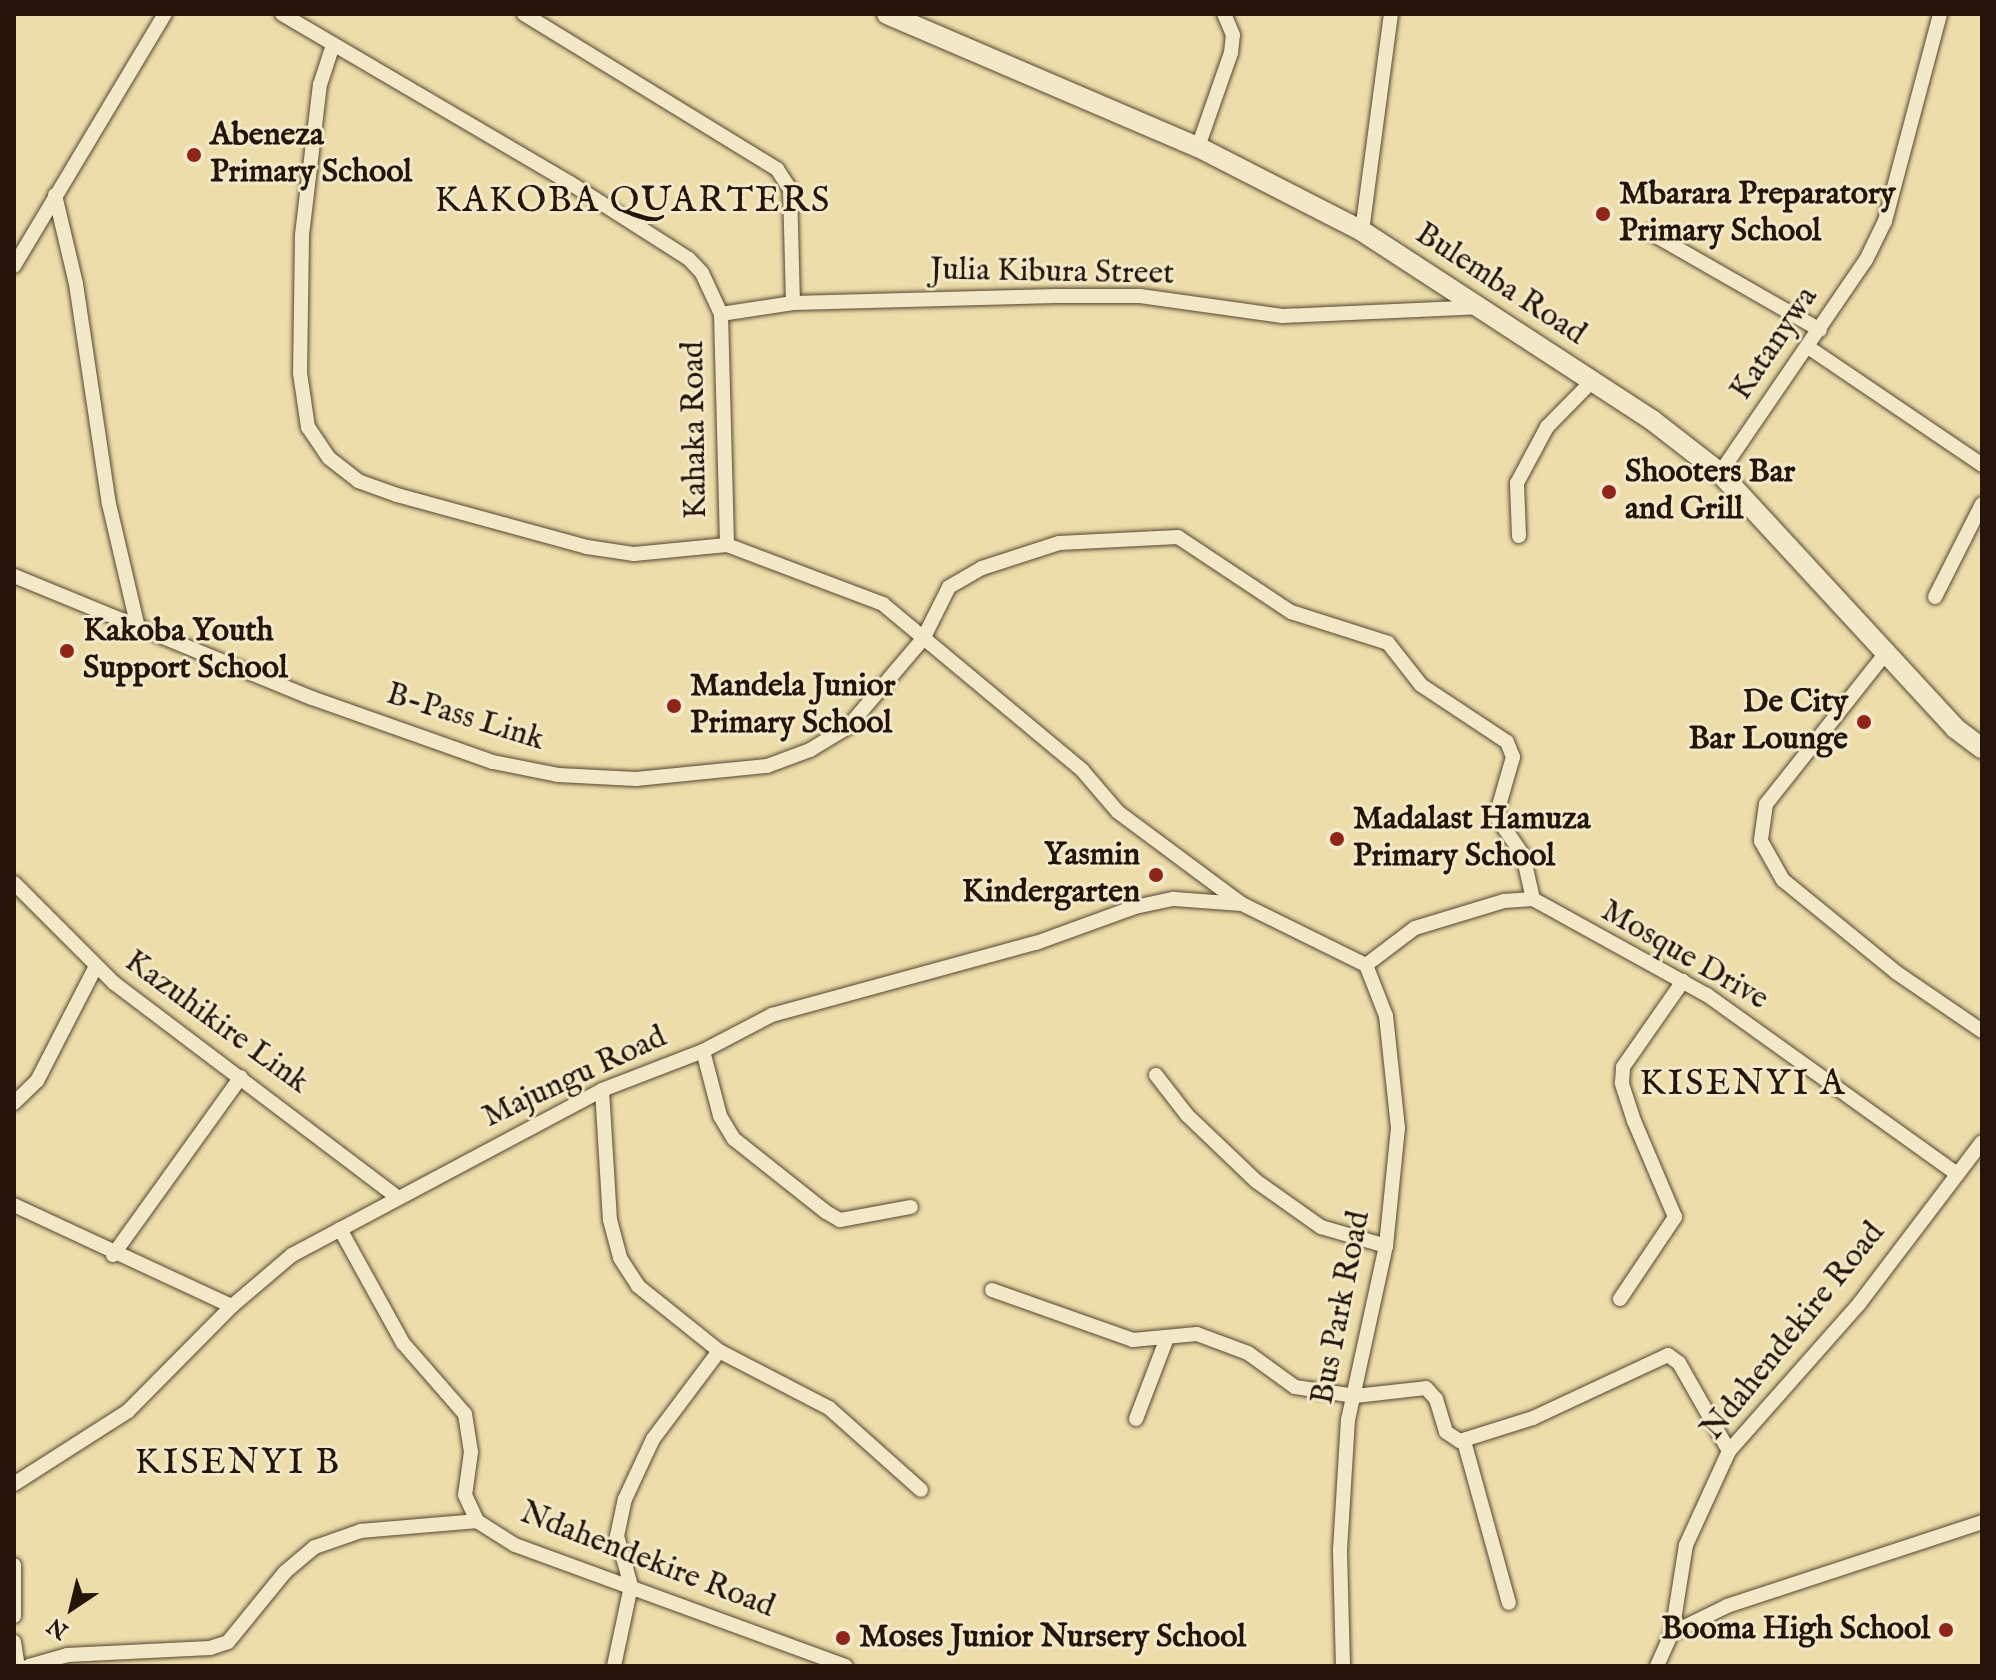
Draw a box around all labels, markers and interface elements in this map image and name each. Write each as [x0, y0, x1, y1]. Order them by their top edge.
place label: Abeneza Primary School [210, 118, 412, 193]
marker: Abeneza Primary School [185, 146, 203, 164]
place label: Mbarara Preparatory Primary School [1619, 177, 1895, 252]
district label: KAKOBA QUARTERS [435, 180, 831, 224]
marker: Mbarara Preparatory Primary School [1594, 205, 1612, 223]
street label: Bulemba Road [1407, 216, 1593, 354]
street label: Julia Kibura Street [930, 252, 1174, 294]
street label: Katanywa [1723, 280, 1827, 408]
street label: Kahaka Road [675, 341, 717, 519]
place label: Shooters Bar and Grill [1625, 455, 1795, 530]
marker: Shooters Bar and Grill [1600, 483, 1618, 501]
place label: Kakoba Youth Support School [83, 614, 288, 689]
marker: Kakoba Youth Support School [58, 642, 76, 660]
place label: Mandela Junior Primary School [690, 669, 895, 744]
street label: B-Pass Link [381, 676, 549, 760]
place label: De City Bar Lounge [1688, 685, 1848, 760]
marker: Mandela Junior Primary School [665, 697, 683, 715]
marker: De City Bar Lounge [1855, 713, 1873, 731]
place label: Madalast Hamuza Primary School [1353, 802, 1591, 877]
marker: Madalast Hamuza Primary School [1328, 830, 1346, 848]
place label: Yasmin Kindergarten [962, 838, 1140, 913]
marker: Yasmin Kindergarten [1147, 866, 1165, 884]
street label: Mosque Drive [1593, 893, 1775, 1019]
street label: Kazuhikire Link [116, 943, 316, 1103]
street label: Majungu Road [477, 1019, 673, 1137]
district label: KISENYI A [1640, 1063, 1846, 1107]
street label: Bus Park Road [1304, 1208, 1380, 1408]
street label: Ndahendekire Road [1694, 1215, 1894, 1449]
district label: KISENYI B [135, 1442, 341, 1486]
street label: Ndahendekire Road [514, 1495, 780, 1627]
north arrow [32, 1568, 112, 1648]
text: N [42, 1611, 74, 1645]
place label: Booma High School [1661, 1611, 1930, 1649]
place label: Moses Junior Nursery School [859, 1619, 1246, 1657]
marker: Booma High School [1937, 1621, 1955, 1639]
marker: Moses Junior Nursery School [834, 1629, 852, 1647]

